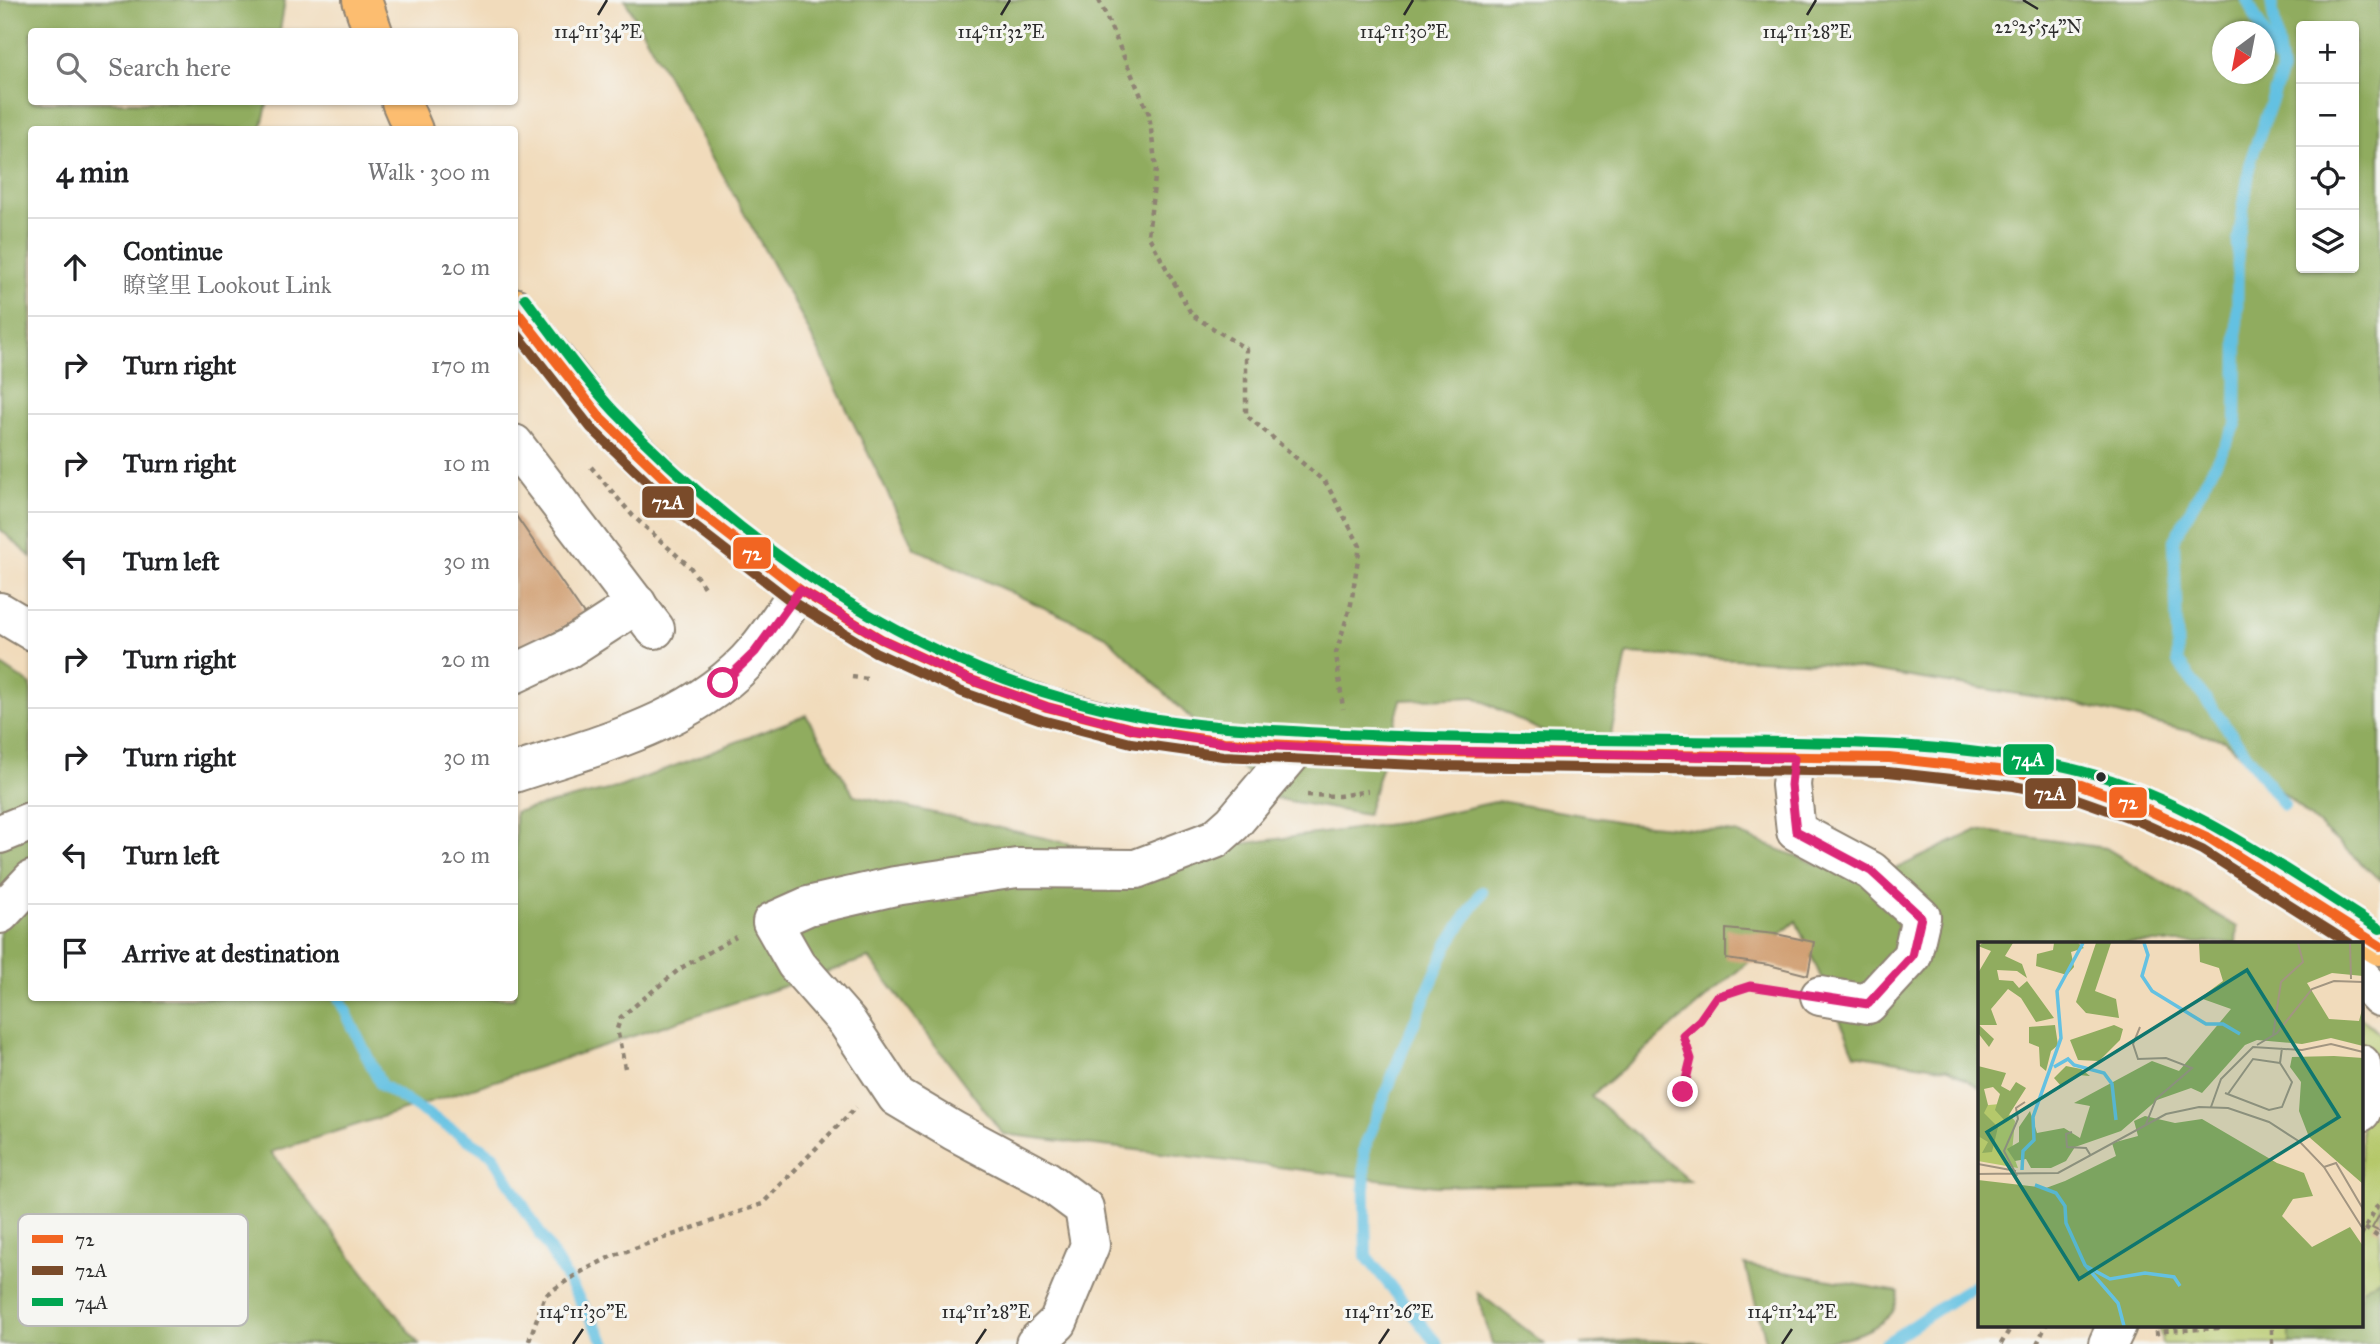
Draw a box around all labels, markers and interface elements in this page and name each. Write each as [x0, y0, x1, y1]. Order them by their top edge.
text: 22°25'54"N [1994, 16, 2082, 38]
text: 114°11'34"E [554, 21, 642, 43]
text: 114°11'32"E [958, 21, 1045, 43]
text: 114°11'30"E [1360, 21, 1448, 43]
text: 114°11'28"E [1762, 21, 1852, 43]
north arrow [2212, 21, 2275, 84]
map controls [2296, 21, 2359, 273]
button: + [2296, 21, 2359, 84]
search box [28, 28, 518, 105]
icon: search [52, 48, 90, 86]
text: Search here [108, 51, 231, 83]
button: − [2296, 84, 2359, 147]
button: locate [2296, 147, 2359, 210]
text: 4 min [56, 154, 129, 190]
text: Walk · 300 m [367, 158, 490, 186]
button: layers [2296, 210, 2359, 273]
text: Continue [123, 235, 223, 267]
icon: ahead [56, 248, 94, 286]
text: 20 m [441, 253, 490, 281]
text: 瞭望里 Lookout Link [123, 271, 331, 299]
icon: right [56, 346, 94, 384]
text: Turn right [123, 349, 236, 381]
text: 170 m [431, 351, 490, 379]
icon: right [56, 444, 94, 482]
text: Turn right [123, 447, 236, 479]
text: 10 m [443, 449, 490, 477]
line badge: 72A [641, 485, 695, 519]
text: 72A [652, 491, 684, 514]
line badge: 72 [732, 536, 772, 570]
icon: left [56, 542, 94, 580]
text: 72 [742, 542, 762, 565]
text: Turn left [123, 545, 219, 577]
text: 30 m [443, 547, 490, 575]
icon: right [56, 640, 94, 678]
text: Turn right [123, 643, 236, 675]
text: 20 m [441, 645, 490, 673]
route start [707, 667, 738, 698]
icon: right [56, 738, 94, 776]
text: Turn right [123, 741, 236, 773]
text: 30 m [443, 743, 490, 771]
line badge: 74A [2002, 743, 2055, 776]
text: 74A [2011, 748, 2045, 772]
unlabelled marker [2094, 770, 2108, 784]
line badge: 72A [2024, 777, 2077, 810]
text: 72A [2034, 782, 2066, 805]
line badge: 72 [2108, 786, 2148, 819]
text: 72 [2118, 791, 2138, 814]
icon: left [56, 836, 94, 874]
text: Turn left [123, 839, 219, 871]
text: 20 m [441, 841, 490, 869]
icon: arrive [56, 934, 94, 972]
text: Arrive at destination [123, 937, 340, 969]
inset map [1978, 942, 2362, 1326]
route end [1667, 1076, 1698, 1107]
legend [18, 1214, 248, 1326]
text: 72 [75, 1228, 95, 1251]
text: 72A [75, 1259, 108, 1282]
text: 74A [75, 1291, 108, 1314]
text: 114°11'30"E [539, 1301, 627, 1323]
text: 114°11'28"E [941, 1301, 1031, 1323]
text: 114°11'26"E [1345, 1301, 1434, 1323]
text: 114°11'24"E [1747, 1301, 1837, 1323]

